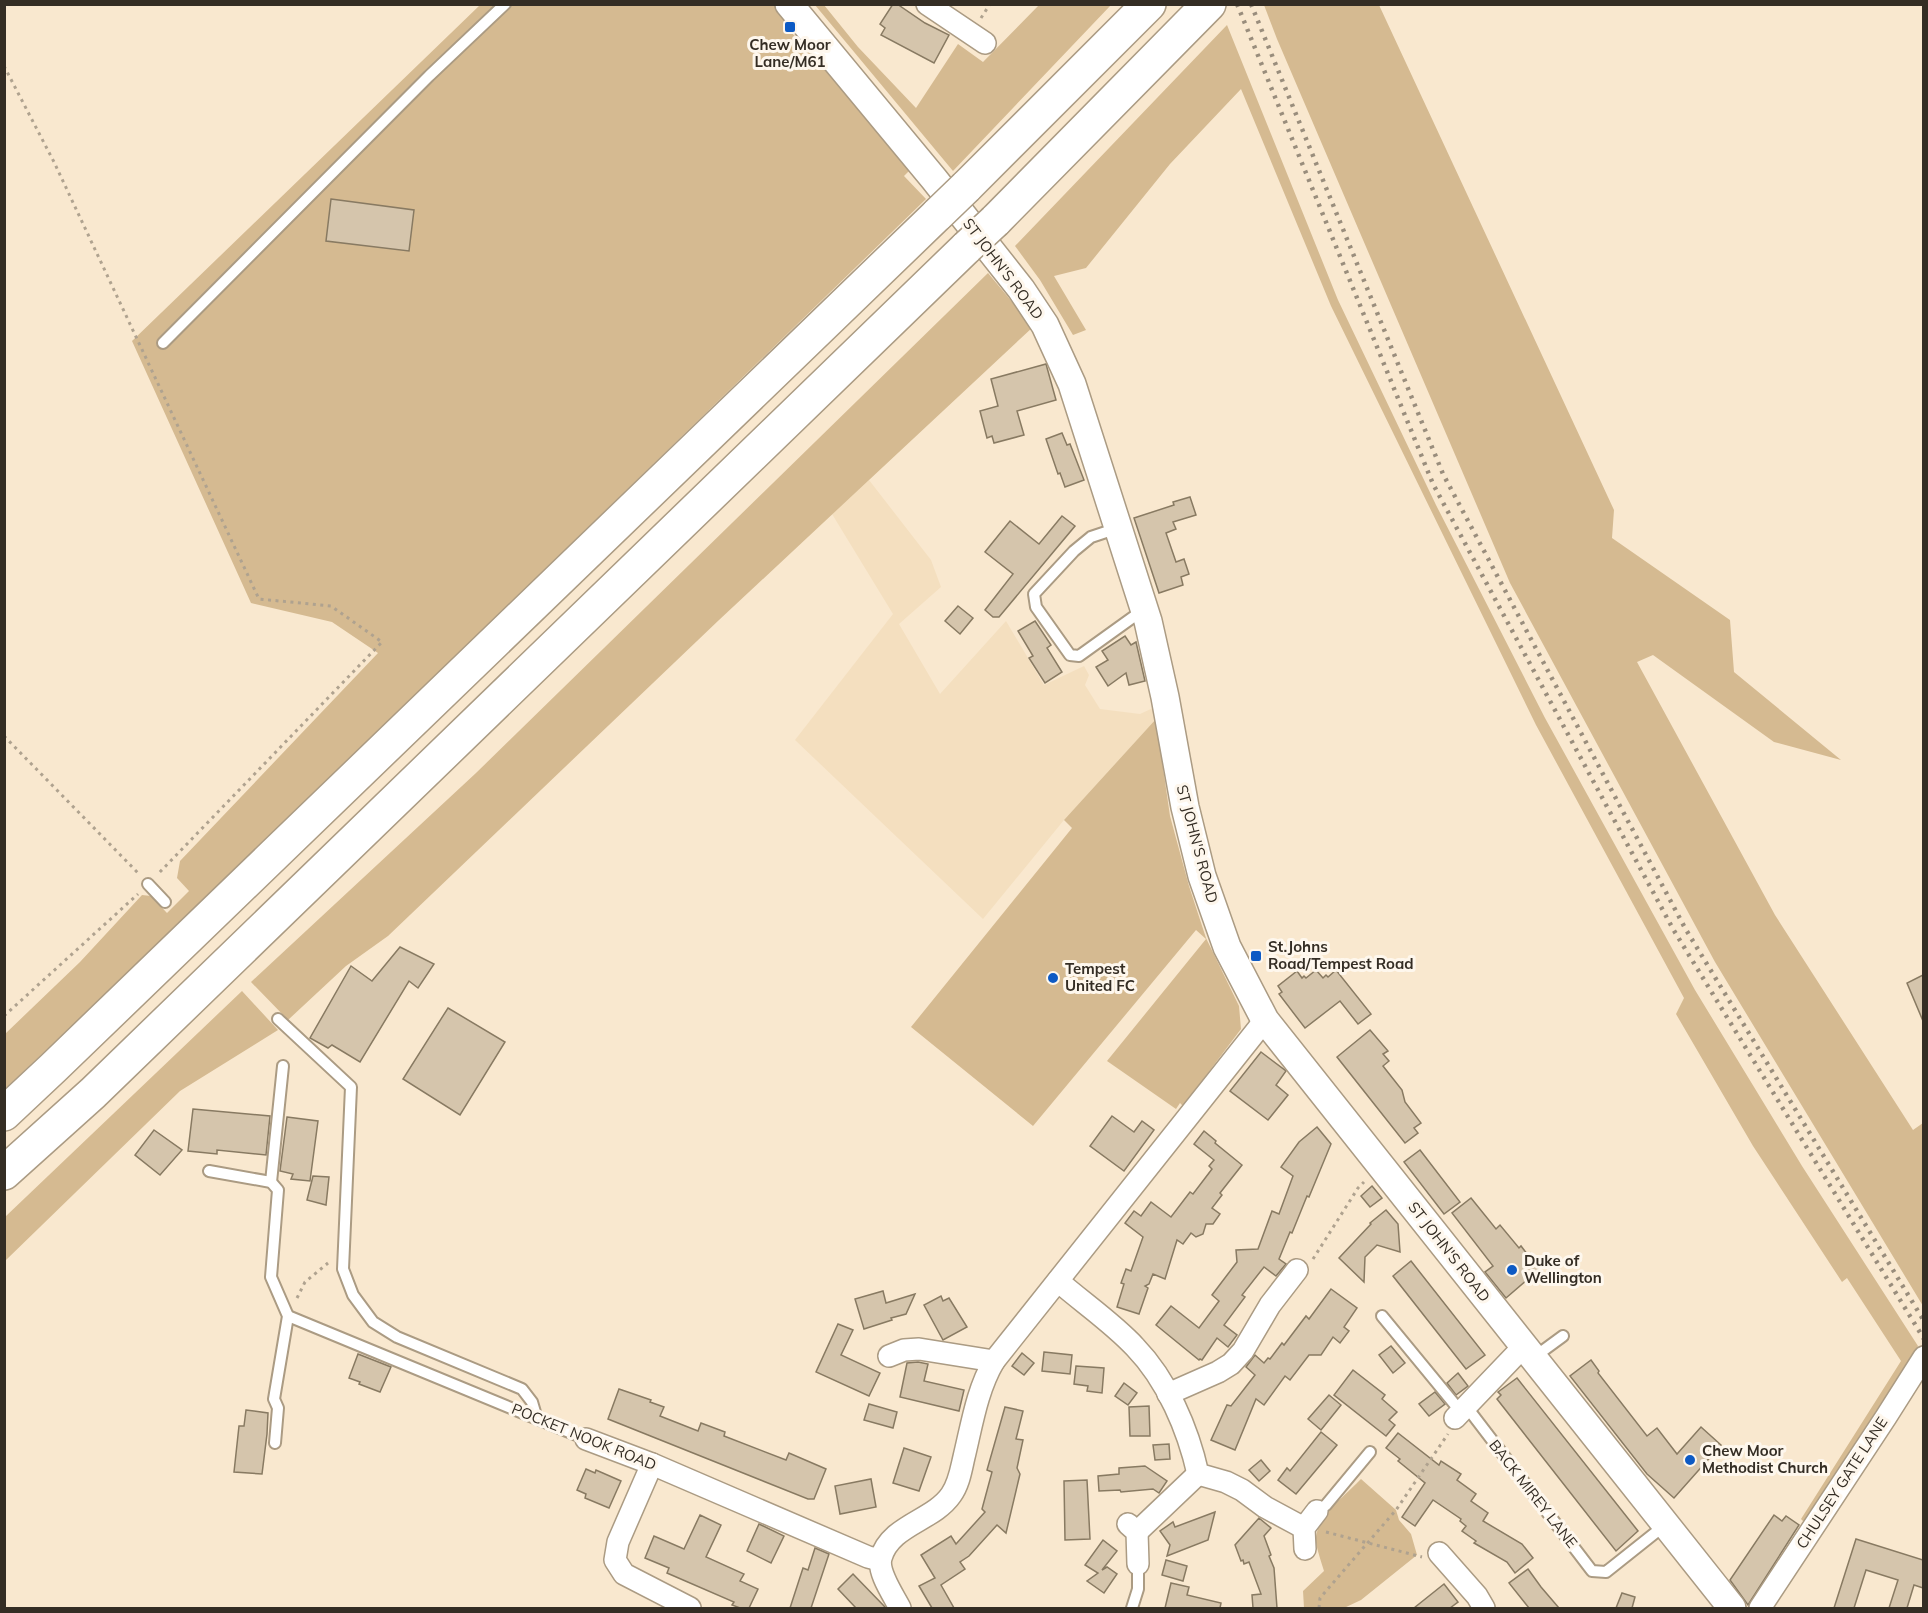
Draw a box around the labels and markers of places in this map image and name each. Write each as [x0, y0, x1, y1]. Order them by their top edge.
marker: Chew Moor Lane/M61 [783, 20, 797, 34]
place label: Chew Moor Lane/M61 [749, 35, 831, 71]
place label: St.Johns Road/Tempest Road [1268, 937, 1414, 973]
marker: St.Johns Road/Tempest Road [1249, 949, 1263, 963]
place label: Tempest United FC [1065, 959, 1135, 995]
marker: Tempest United FC [1046, 971, 1060, 985]
place label: Duke of Wellington [1524, 1251, 1602, 1287]
marker: Duke of Wellington [1505, 1263, 1519, 1277]
place label: Chew Moor Methodist Church [1702, 1441, 1828, 1477]
marker: Chew Moor Methodist Church [1683, 1453, 1697, 1467]

